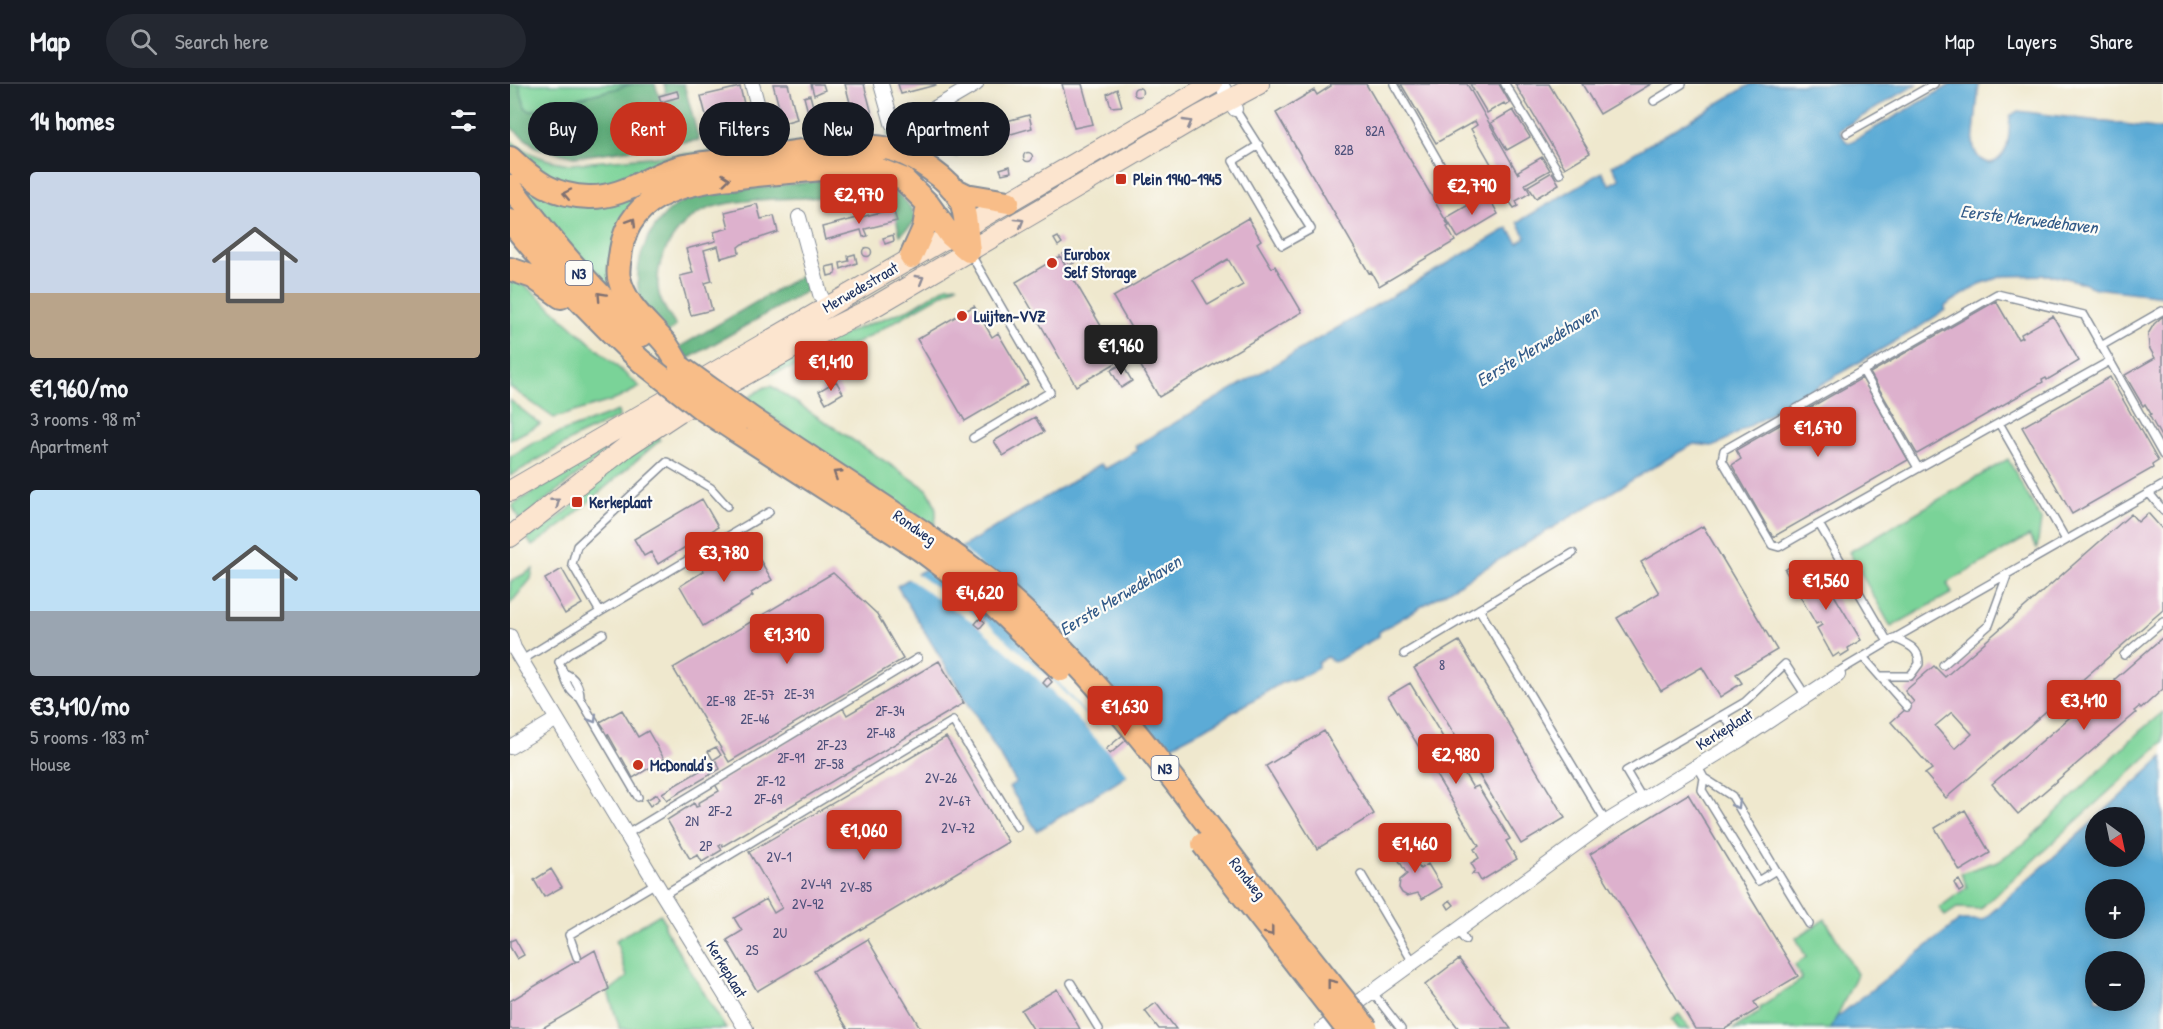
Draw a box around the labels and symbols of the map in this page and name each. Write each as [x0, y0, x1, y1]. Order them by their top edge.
one-way arrow [1181, 118, 1192, 130]
house number: 82A [1365, 121, 1385, 140]
house number: 82B [1334, 140, 1354, 159]
pin: €2,790 [1423, 165, 1521, 216]
place label: Plein 1940-1945 [1133, 168, 1222, 190]
marker: Plein 1940-1945 [1114, 172, 1128, 186]
one-way arrow [722, 173, 731, 186]
pin: €2,970 [810, 174, 908, 225]
one-way arrow [562, 188, 572, 201]
water label: Eerste Merwedehaven [1959, 198, 2101, 240]
one-way arrow [1014, 217, 1024, 229]
one-way arrow [625, 218, 637, 228]
place label: Eurobox Self Storage [1064, 243, 1137, 284]
street label: Merwedestraat [818, 256, 902, 318]
marker: Eurobox Self Storage [1045, 256, 1059, 270]
road number: N3 [566, 261, 592, 285]
one-way arrow [914, 275, 924, 286]
one-way arrow [597, 293, 608, 304]
water label: Eerste Merwedehaven [1471, 299, 1604, 392]
place label: Luijten-VVZ [974, 305, 1046, 327]
marker: Luijten-VVZ [955, 309, 969, 323]
pin: €1,960 [1072, 325, 1170, 376]
pin: €1,410 [782, 341, 880, 392]
pin: €1,670 [1769, 407, 1867, 458]
one-way arrow [833, 470, 844, 481]
place label: Kerkeplaat [589, 491, 653, 514]
marker: Kerkeplaat [570, 495, 584, 509]
one-way arrow [550, 498, 561, 509]
street label: Rondweg [889, 504, 941, 550]
pin: €3,780 [675, 532, 773, 583]
water label: Eerste Merwedehaven [1054, 548, 1187, 641]
pin: €1,560 [1777, 560, 1875, 611]
pin: €4,620 [931, 572, 1029, 623]
pin: €1,310 [738, 614, 836, 665]
house number: 8 [1439, 655, 1445, 674]
pin: €3,410 [2035, 680, 2133, 731]
house number: 2E-39 [784, 684, 814, 703]
house number: 2E-57 [743, 685, 775, 704]
pin: €1,630 [1076, 686, 1174, 737]
house number: 2E-98 [706, 691, 736, 710]
house number: 2F-34 [876, 701, 904, 720]
street label: Kerkeplaat [1691, 703, 1757, 755]
house number: 2E-46 [740, 709, 770, 728]
one-way arrow [585, 713, 597, 723]
house number: 2F-48 [867, 723, 895, 742]
pin: €2,980 [1407, 734, 1505, 785]
house number: 2F-23 [817, 735, 847, 754]
house number: 2F-91 [777, 748, 805, 767]
place label: McDonald's [650, 754, 713, 776]
house number: 2F-58 [814, 754, 844, 773]
road number: N3 [1152, 756, 1178, 780]
marker: McDonald's [631, 758, 645, 772]
house number: 2V-26 [925, 768, 958, 787]
house number: 2F-12 [756, 771, 786, 790]
house number: 2F-69 [754, 789, 782, 808]
house number: 2V-67 [939, 791, 971, 810]
one-way arrow [1730, 799, 1742, 809]
house number: 2F-2 [708, 801, 732, 820]
north arrow [2085, 807, 2145, 867]
pin: €1,060 [815, 810, 913, 861]
house number: 2N [685, 811, 699, 830]
house number: 2V-72 [941, 818, 975, 837]
pin: €1,460 [1366, 823, 1464, 874]
house number: 2P [699, 836, 713, 855]
house number: 2V-1 [766, 847, 792, 866]
street label: Rondweg [1225, 852, 1271, 904]
house number: 2V-49 [801, 874, 831, 893]
house number: 2V-85 [840, 877, 872, 896]
house number: 2V-92 [792, 894, 824, 913]
house number: 2U [773, 923, 787, 942]
one-way arrow [1263, 926, 1274, 937]
street label: Kerkeplaat [701, 936, 753, 1002]
house number: 2S [746, 940, 759, 959]
one-way arrow [1327, 979, 1338, 990]

